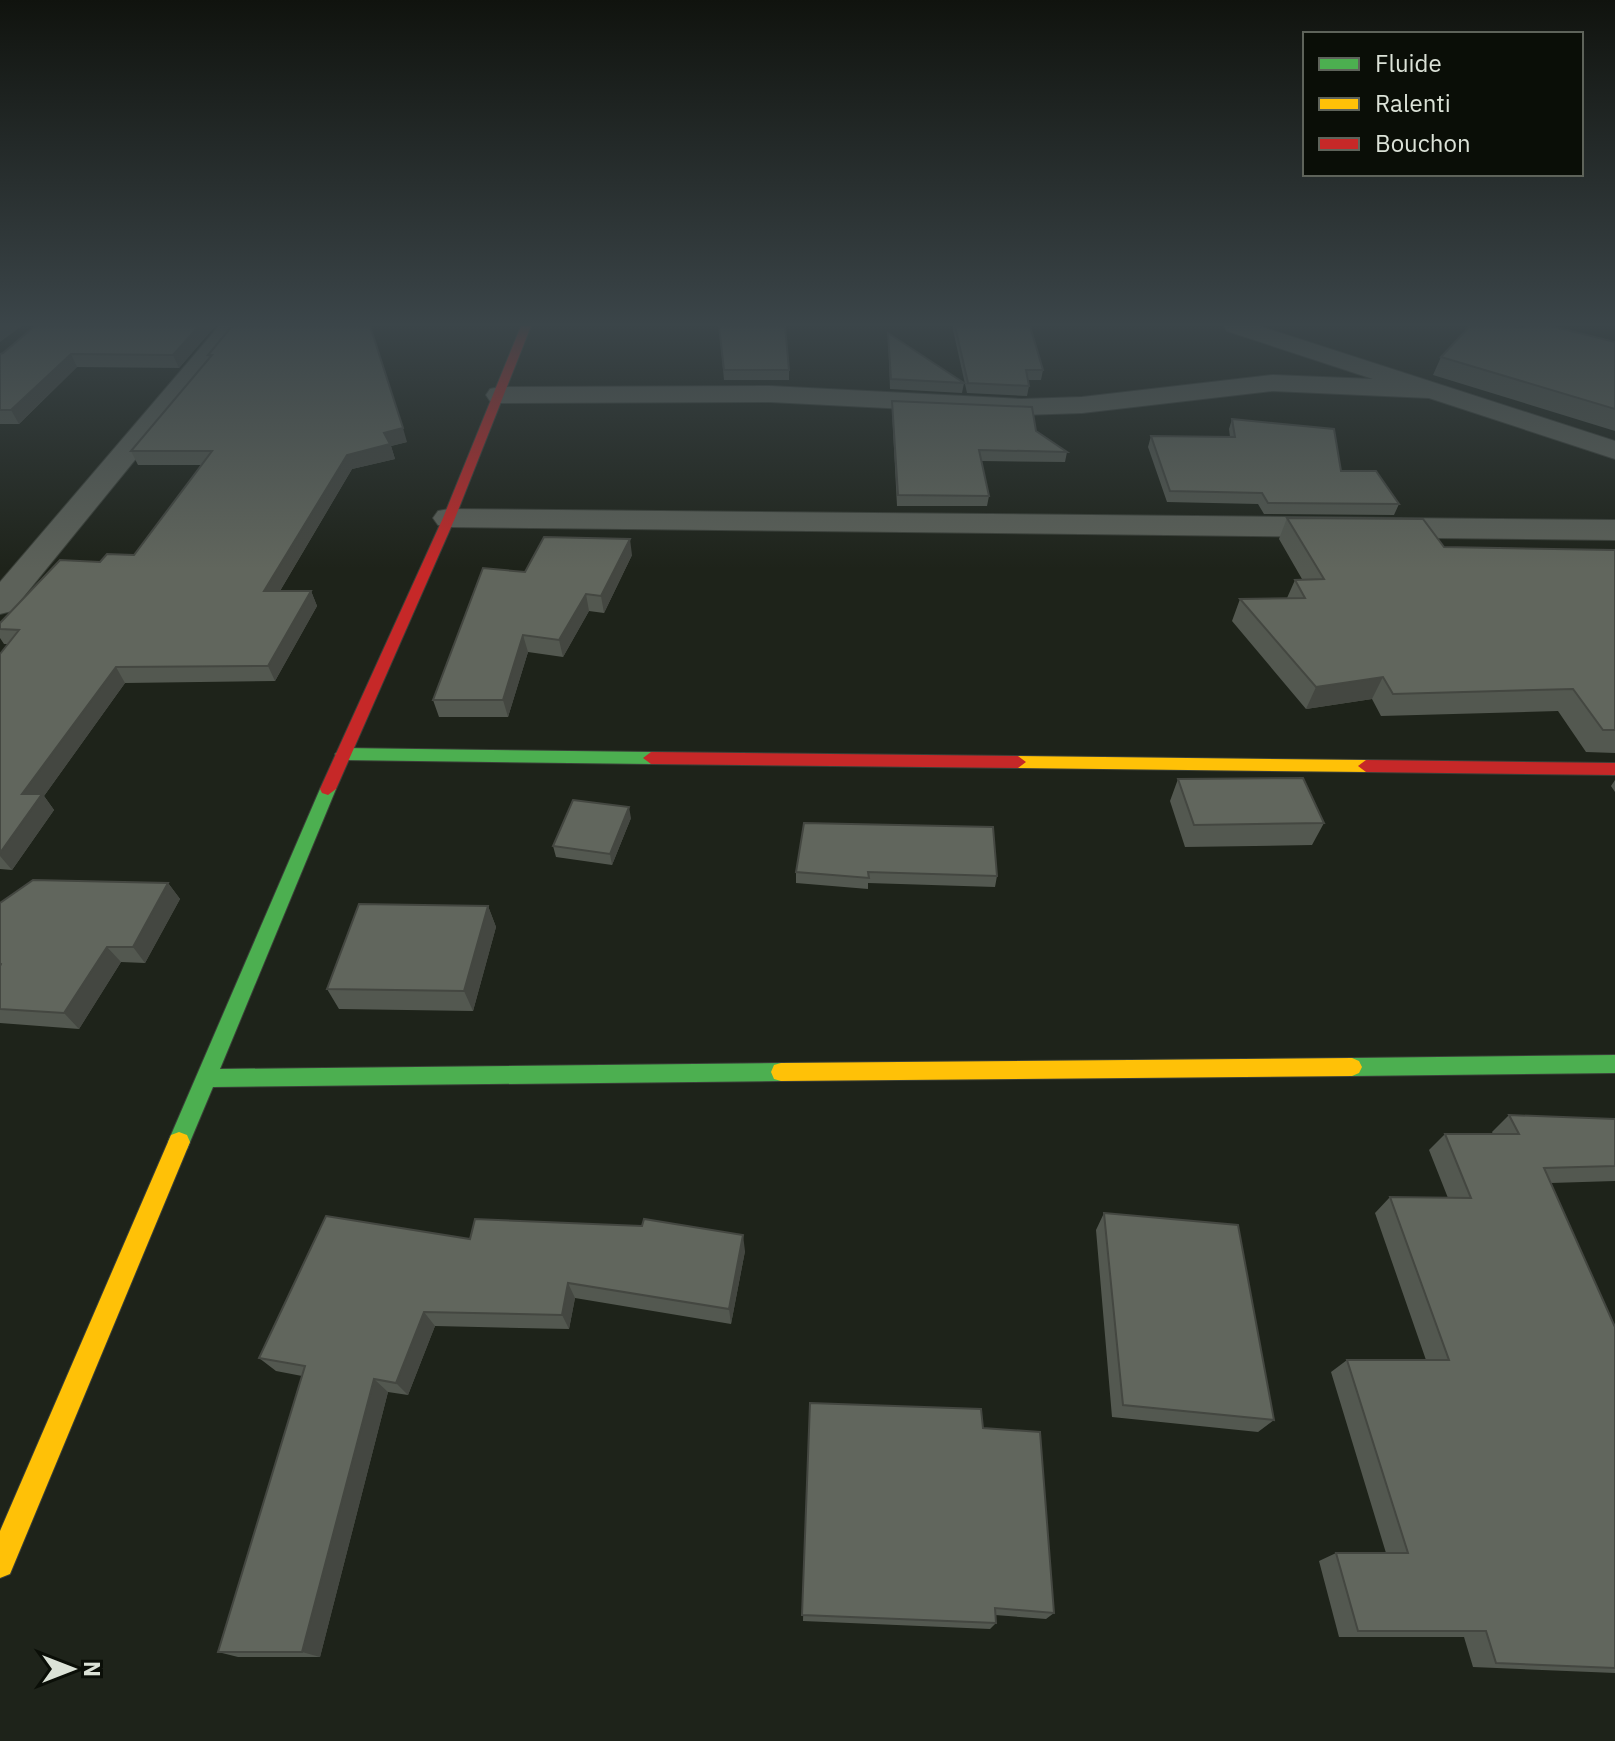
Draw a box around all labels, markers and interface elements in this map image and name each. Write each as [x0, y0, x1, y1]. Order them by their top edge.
legend [1303, 32, 1583, 176]
text: Fluide [1375, 47, 1442, 79]
text: Ralenti [1375, 87, 1451, 119]
text: Bouchon [1375, 127, 1471, 159]
north arrow [32, 1629, 112, 1709]
text: N [78, 1661, 107, 1677]

